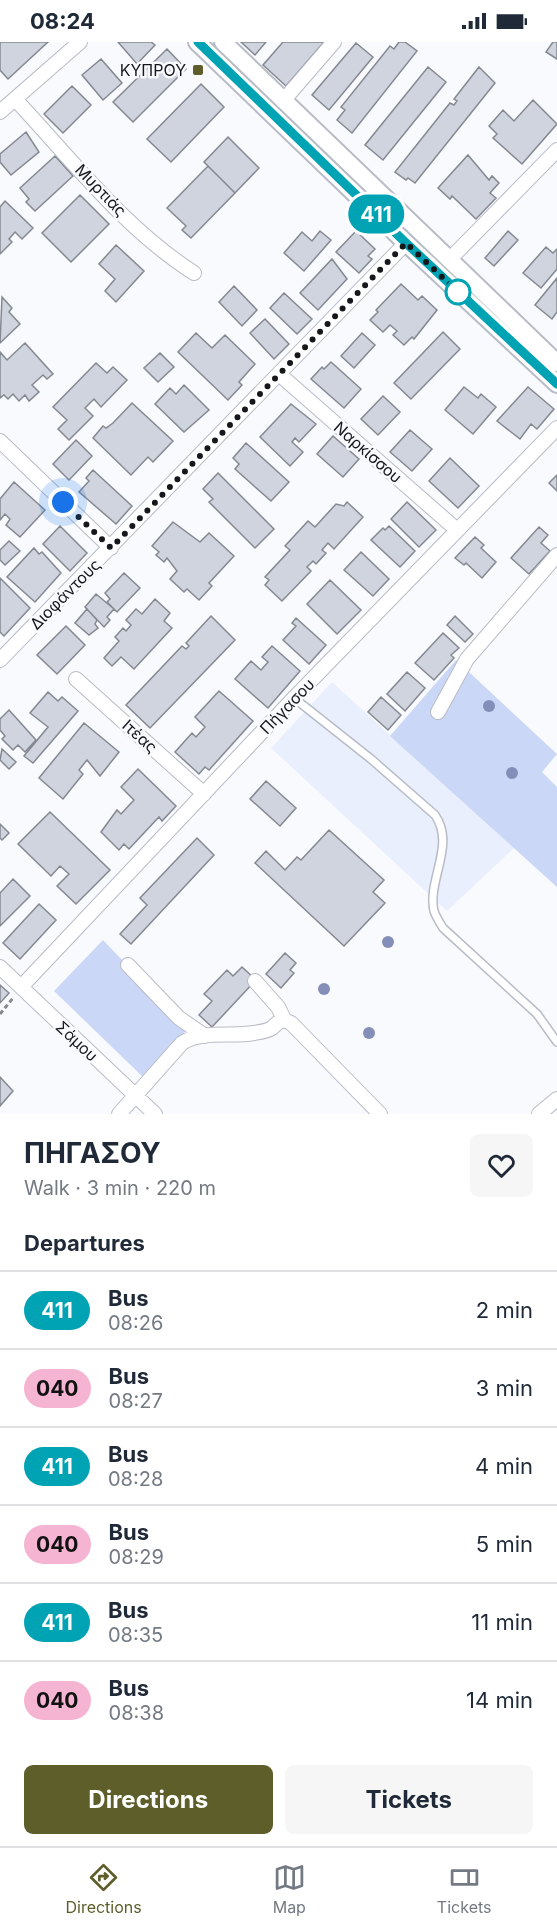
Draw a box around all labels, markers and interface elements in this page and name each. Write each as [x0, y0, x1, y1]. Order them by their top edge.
text: 08:24 [30, 8, 95, 34]
place label: ΚΥΠΡΟΥ [120, 60, 186, 80]
marker: ΚΥΠΡΟΥ [191, 63, 205, 77]
street label: Μυρτιάς [71, 160, 131, 220]
line badge: 411 [342, 194, 410, 234]
text: 411 [360, 202, 392, 227]
unlabelled marker [445, 279, 471, 305]
street label: Ναρκίσσου [330, 417, 406, 487]
your location [48, 487, 78, 517]
street label: Διοφάντους [25, 554, 105, 634]
street label: Πήγασου [256, 674, 318, 738]
street label: Ιτέας [118, 715, 162, 757]
street label: Σάμου [52, 1017, 102, 1065]
button: heart [470, 1134, 533, 1197]
text: ΠΗΓΑΣΟΥ [24, 1136, 161, 1170]
text: Walk · 3 min · 220 m [24, 1176, 216, 1200]
text: Departures [24, 1230, 145, 1256]
text: Bus [108, 1285, 149, 1311]
text: 2 min [476, 1297, 533, 1323]
text: 411 [41, 1298, 73, 1323]
text: 08:26 [108, 1311, 163, 1335]
text: Bus [109, 1363, 149, 1389]
text: 3 min [476, 1375, 533, 1401]
text: 040 [36, 1376, 79, 1401]
text: 08:27 [109, 1389, 163, 1413]
text: Bus [108, 1441, 149, 1467]
text: 4 min [475, 1453, 533, 1479]
text: 411 [41, 1454, 73, 1479]
text: 08:28 [108, 1467, 163, 1491]
text: Bus [109, 1519, 149, 1545]
text: 5 min [476, 1531, 533, 1557]
text: 040 [36, 1532, 79, 1557]
text: 08:29 [109, 1545, 164, 1569]
text: Bus [108, 1597, 149, 1623]
text: 11 min [471, 1609, 533, 1635]
text: 411 [41, 1610, 73, 1635]
text: 08:35 [108, 1623, 163, 1647]
text: Bus [109, 1675, 149, 1701]
text: 14 min [466, 1687, 533, 1713]
text: 040 [36, 1688, 79, 1713]
text: 08:38 [109, 1701, 164, 1725]
button: Directions [24, 1765, 273, 1834]
button: Tickets [285, 1765, 533, 1834]
tab: Directions [65, 1861, 142, 1917]
tab: Map [273, 1861, 306, 1917]
tab: Tickets [437, 1861, 491, 1917]

